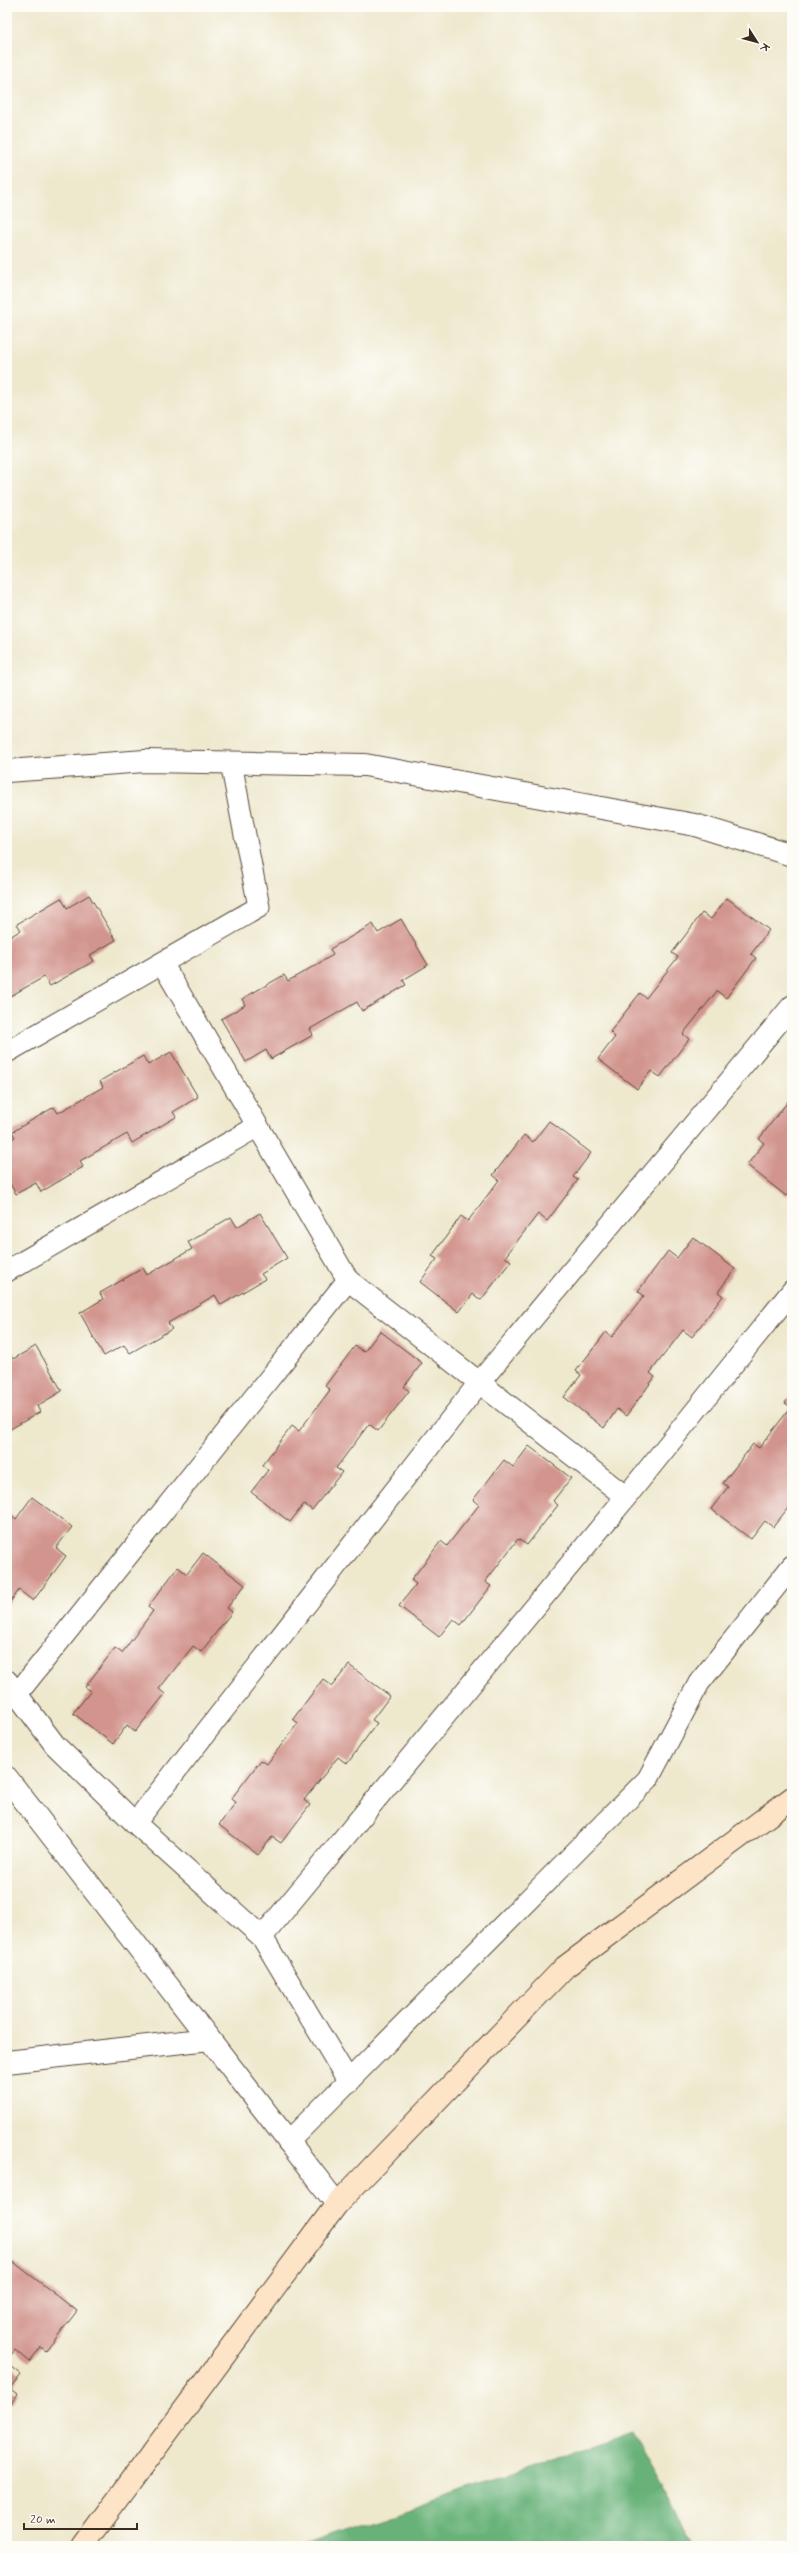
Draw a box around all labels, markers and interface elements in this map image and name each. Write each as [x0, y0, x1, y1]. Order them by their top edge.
north arrow [737, 22, 777, 62]
text: K [756, 40, 772, 55]
scale bar [24, 2505, 137, 2531]
text: 20 m [30, 2512, 56, 2528]

